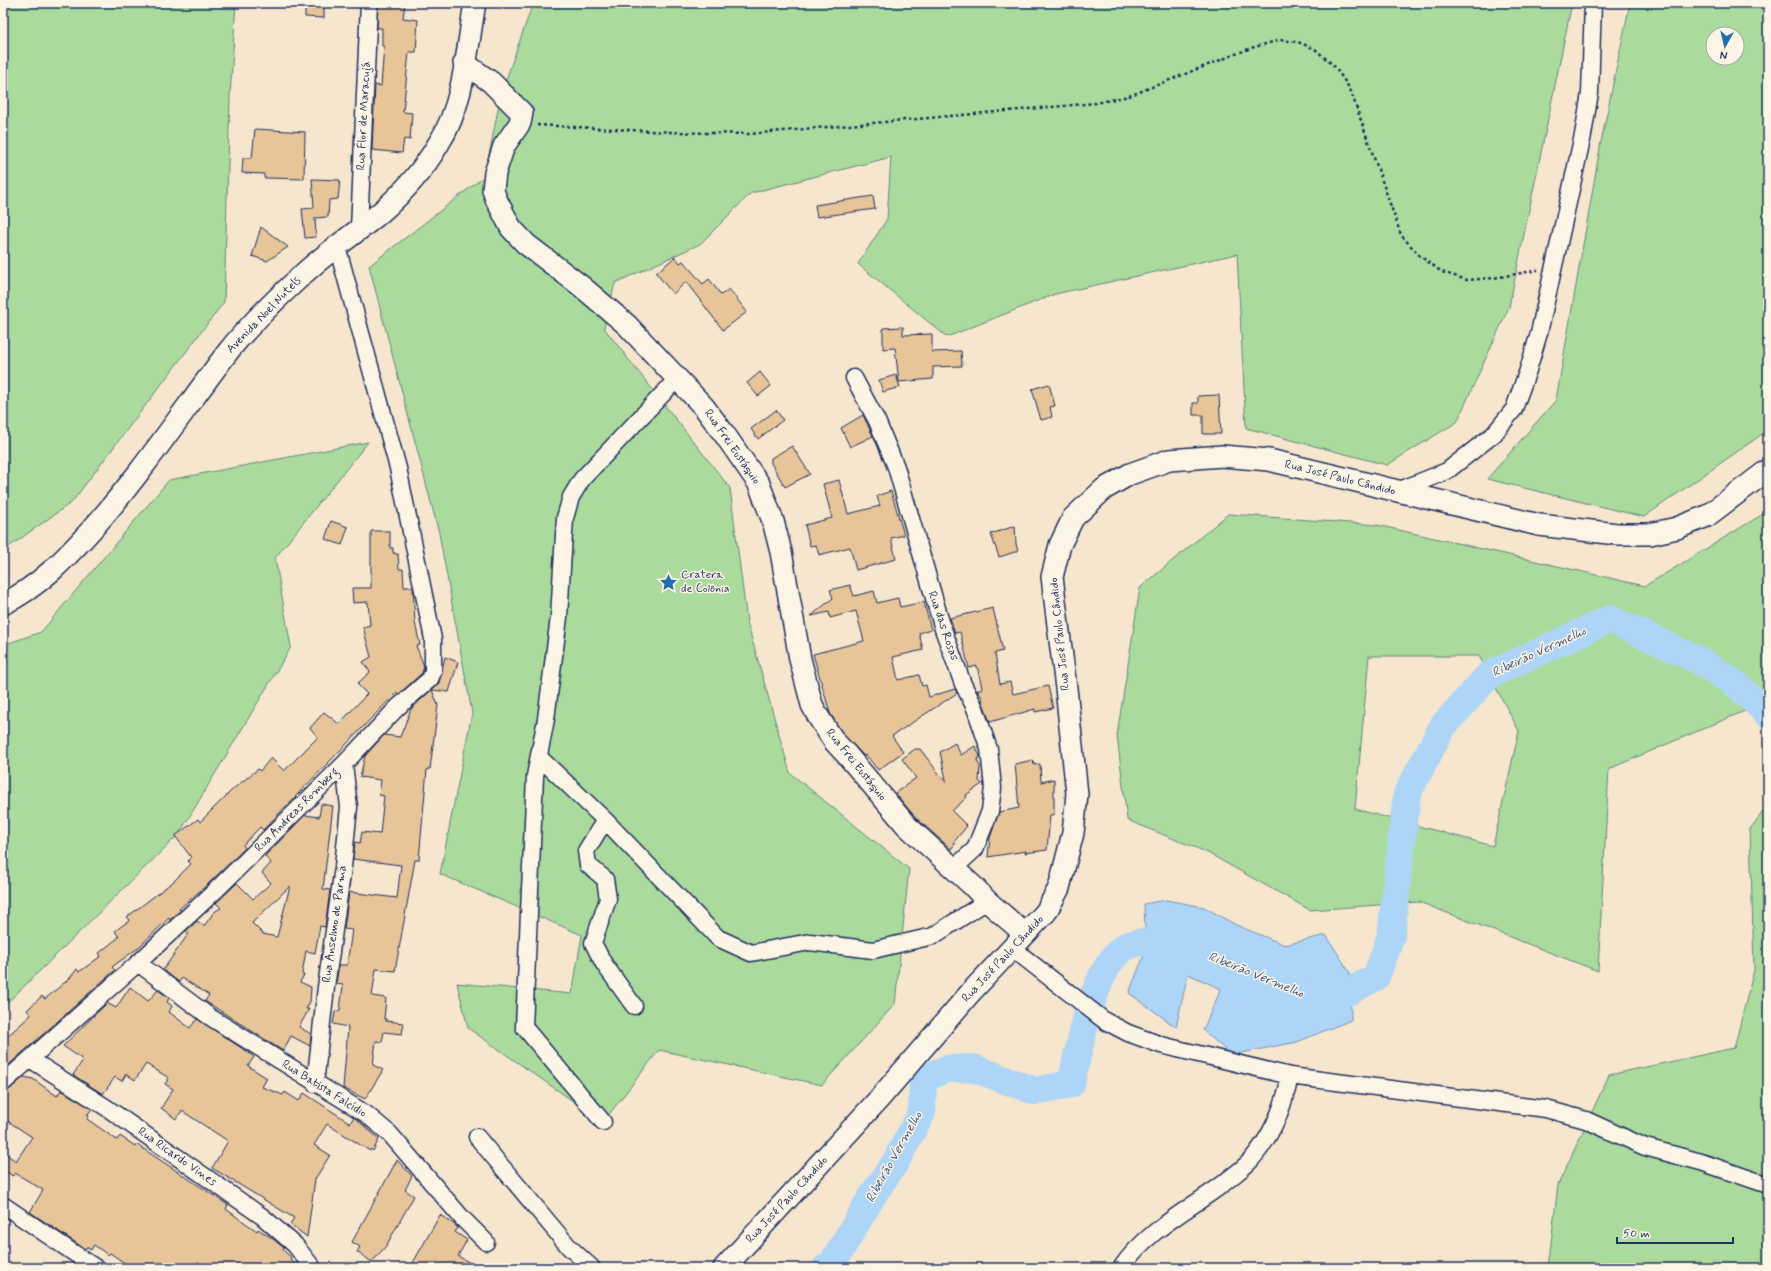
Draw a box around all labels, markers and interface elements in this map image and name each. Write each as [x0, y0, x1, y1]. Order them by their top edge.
north arrow [1705, 26, 1745, 66]
text: N [1719, 47, 1728, 62]
street label: Rua Flor de Maracujá [353, 61, 375, 171]
street label: Avenida Noel Nutels [223, 273, 305, 357]
street label: Rua Frei Eustáquio [700, 406, 764, 488]
street label: Rua José Paulo Cândido [1283, 456, 1397, 500]
place label: Cratera de Colônia [681, 567, 730, 597]
place icon: Cratera de Colônia [658, 572, 678, 592]
street label: Rua José Paulo Cândido [1046, 577, 1074, 691]
street label: Rua das Rosas [924, 589, 962, 663]
water label: Ribeirão Vermelho [1489, 623, 1589, 681]
street label: Rua Frei Eustáquio [822, 726, 890, 805]
street label: Rua Andreas Romberg [251, 764, 344, 856]
street label: Rua Anselmo de Parma [319, 864, 351, 984]
street label: Rua José Paulo Cândido [958, 912, 1048, 1006]
water label: Ribeirão Vermelho [1206, 948, 1307, 1002]
street label: Rua Batista Falcídio [278, 1056, 370, 1122]
water label: Ribeirão Vermelho [862, 1108, 926, 1206]
street label: Rua Ricardo Vines [134, 1124, 220, 1191]
street label: Rua José Paulo Cândido [742, 1153, 832, 1247]
scale bar [1617, 1219, 1733, 1245]
text: 50 m [1623, 1226, 1650, 1242]

